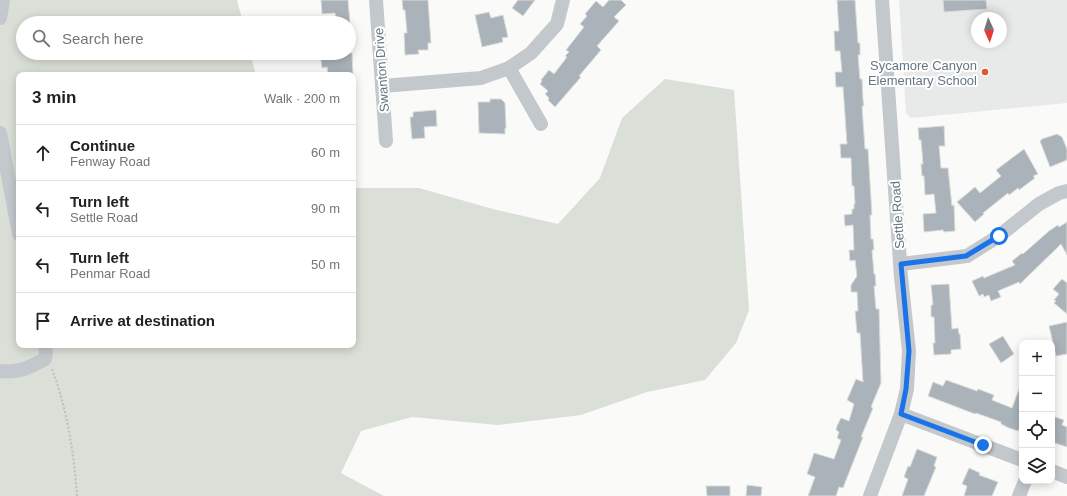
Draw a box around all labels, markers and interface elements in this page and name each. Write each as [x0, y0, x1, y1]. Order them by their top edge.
north arrow [971, 12, 1007, 48]
search box [16, 16, 356, 60]
icon: search [30, 27, 52, 49]
street label: Swanton Drive [371, 27, 392, 113]
text: Search here [62, 30, 144, 47]
place label: Sycamore Canyon Elementary School [868, 58, 977, 88]
marker: Sycamore Canyon Elementary School [980, 67, 990, 77]
text: 3 min [32, 88, 76, 107]
text: Walk · 200 m [264, 91, 340, 106]
text: Continue [70, 137, 135, 154]
icon: ahead [32, 142, 54, 164]
text: 60 m [311, 145, 340, 160]
text: Fenway Road [70, 154, 150, 169]
street label: Settle Road [888, 181, 907, 249]
text: Turn left [70, 193, 129, 210]
icon: left [32, 198, 54, 220]
text: 90 m [311, 201, 340, 216]
text: Settle Road [70, 210, 138, 225]
route start [990, 227, 1008, 245]
text: Turn left [70, 249, 129, 266]
icon: left [32, 254, 54, 276]
text: 50 m [311, 257, 340, 272]
text: Penmar Road [70, 266, 150, 281]
icon: arrive [32, 310, 54, 332]
text: Arrive at destination [70, 312, 215, 329]
map controls [1019, 340, 1055, 484]
button: + [1019, 340, 1055, 376]
button: − [1019, 376, 1055, 412]
button: locate [1019, 412, 1055, 448]
route end [974, 436, 992, 454]
button: layers [1019, 448, 1055, 484]

